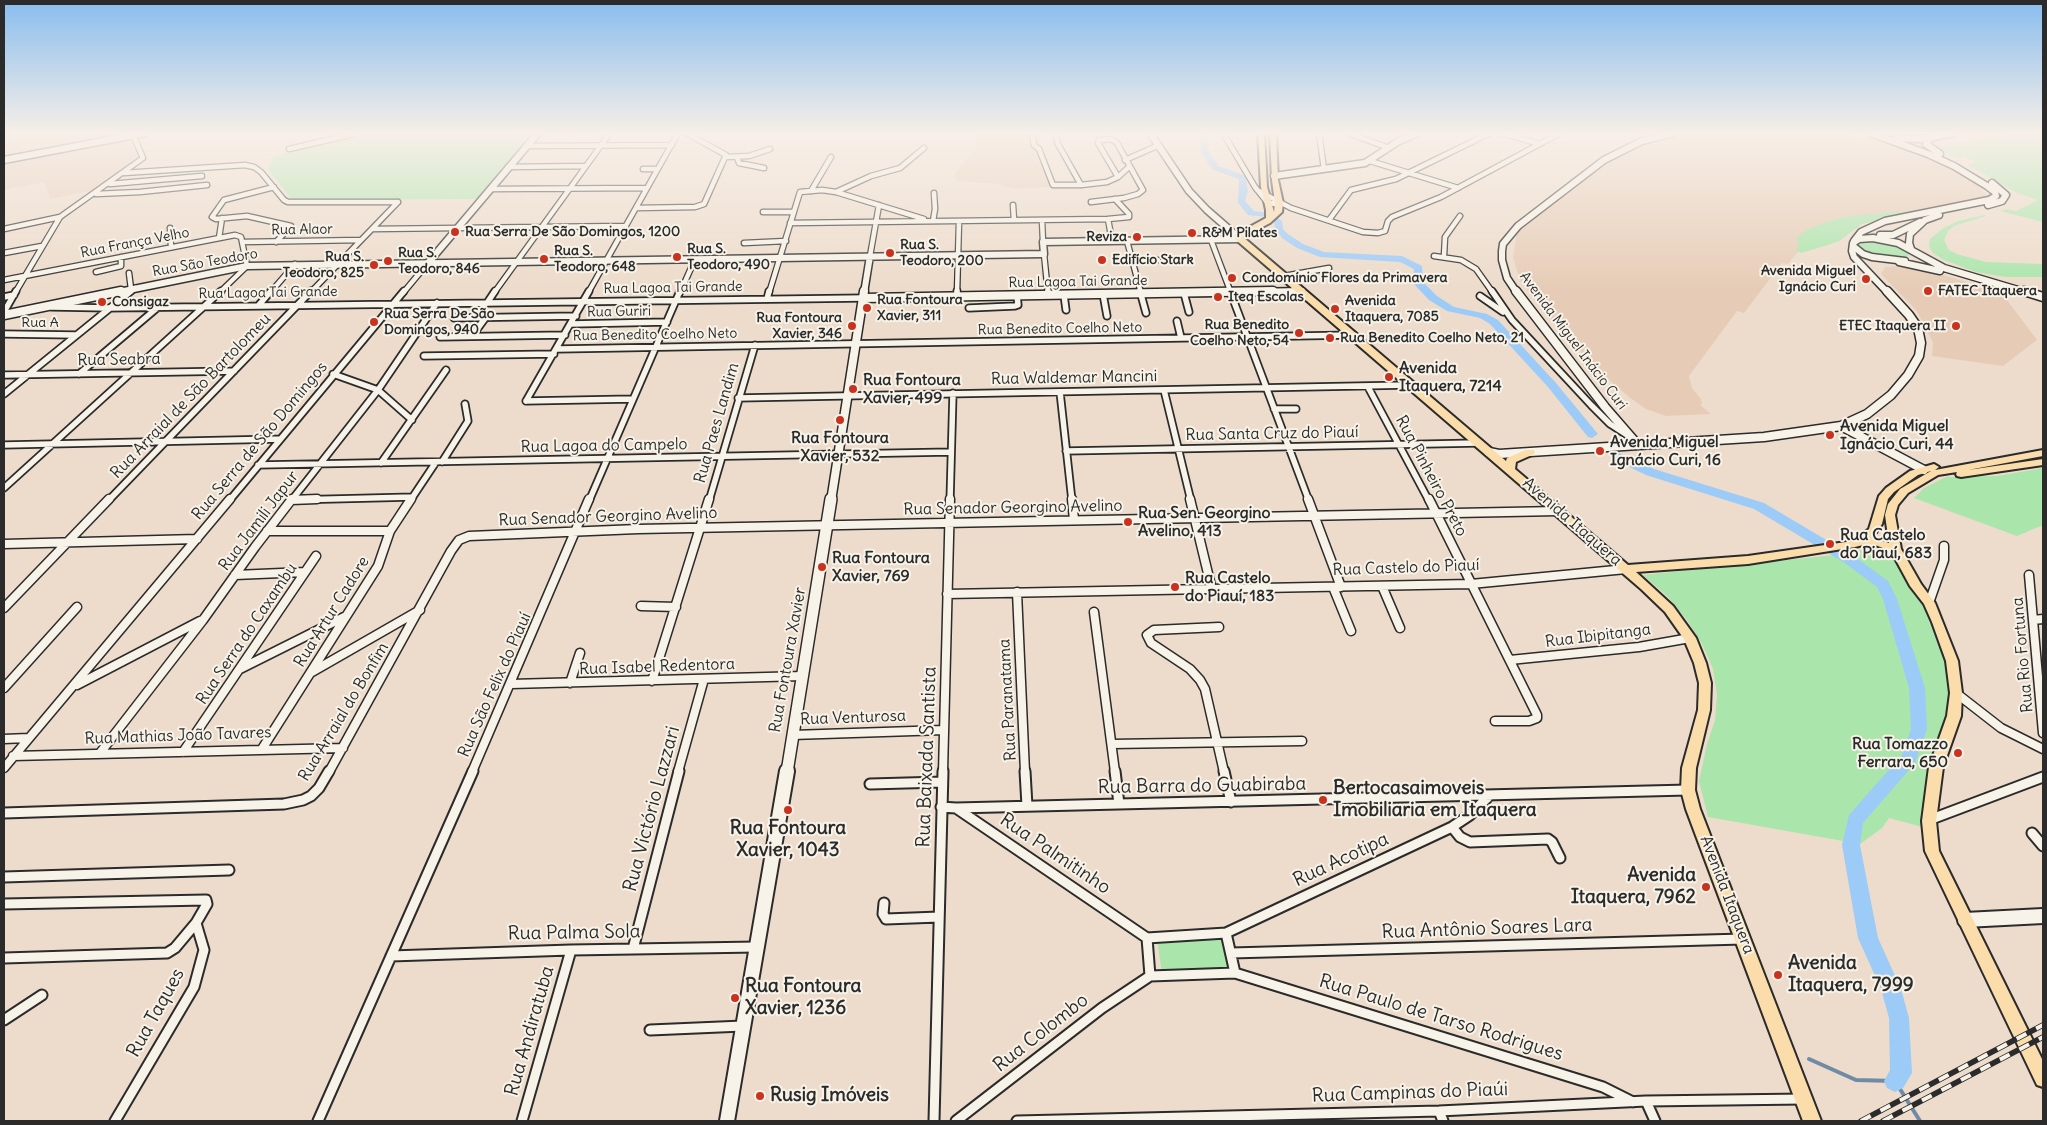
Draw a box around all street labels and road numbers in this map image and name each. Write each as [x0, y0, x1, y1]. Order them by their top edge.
street label: Rua Alaor [271, 221, 333, 239]
street label: Rua França Velho [79, 224, 191, 262]
street label: Rua São Teodoro [151, 245, 259, 281]
street label: Avenida Miguel Inácio Curi [1516, 269, 1630, 413]
street label: Rua Lagoa Tai Grande [1008, 272, 1148, 292]
street label: Rua Lagoa Tai Grande [603, 278, 743, 298]
street label: Rua Lagoa Tai Grande [198, 283, 338, 303]
street label: Rua Guriri [587, 303, 651, 321]
street label: Rua Arraial de São Bartolomeu [107, 309, 275, 483]
street label: Rua A [21, 315, 59, 331]
street label: Rua Benedito Coelho Neto [978, 319, 1142, 339]
street label: Rua Benedito Coelho Neto [573, 325, 737, 345]
street label: Rua Seabra [77, 350, 161, 370]
street label: Rua Serra de São Domingos [188, 358, 332, 524]
street label: Rua Paes Landim [691, 361, 743, 485]
street label: Rua Waldemar Mancini [991, 367, 1157, 389]
street label: Rua Pinheiro Preto [1391, 412, 1471, 540]
street label: Rua Santa Cruz do Piauí [1185, 423, 1359, 445]
street label: Rua Lagoa do Campelo [520, 435, 688, 457]
street label: Rua Jamili Japur [215, 467, 303, 575]
street label: Avenida Itaquera [1519, 474, 1625, 570]
street label: Rua Senador Georgino Avelino [903, 496, 1123, 520]
street label: Rua Senador Georgino Avelino [498, 504, 718, 530]
street label: Rua Artur Cadore [290, 553, 374, 671]
street label: Rua Castelo do Piauí [1332, 556, 1480, 580]
street label: Rua Serra do Caxambu [193, 560, 301, 708]
street label: Rua Fontoura Xavier [766, 586, 810, 734]
street label: Rua Rio Fortuna [2008, 596, 2038, 714]
street label: Rua São Felix do Piauí [454, 610, 536, 760]
street label: Rua Ibipitanga [1544, 620, 1652, 652]
street label: Rua Paranatama [995, 638, 1021, 762]
street label: Rua Arraial do Bonfim [295, 639, 393, 785]
street label: Rua Isabel Redentora [579, 655, 735, 679]
street label: Rua Baixada Santista [912, 666, 942, 848]
street label: Rua Venturosa [800, 707, 906, 729]
street label: Rua Mathias João Tavares [84, 723, 272, 749]
street label: Rua Victório Lazzari [619, 724, 685, 894]
street label: Rua Barra do Guabiraba [1097, 773, 1307, 799]
street label: Rua Palmitinho [995, 809, 1115, 899]
street label: Rua Acotipa [1290, 828, 1392, 892]
street label: Avenida Itaquera [1696, 833, 1758, 957]
street label: Rua Antônio Soares Lara [1381, 914, 1593, 944]
street label: Rua Palma Sola [507, 920, 641, 946]
street label: Rua Andiratuba [501, 963, 559, 1099]
street label: Rua Taques [122, 965, 190, 1061]
street label: Rua Paulo de Tarso Rodrigues [1316, 970, 1566, 1066]
street label: Rua Colombo [989, 989, 1093, 1077]
street label: Rua Campinas do Piaúi [1311, 1078, 1509, 1108]

